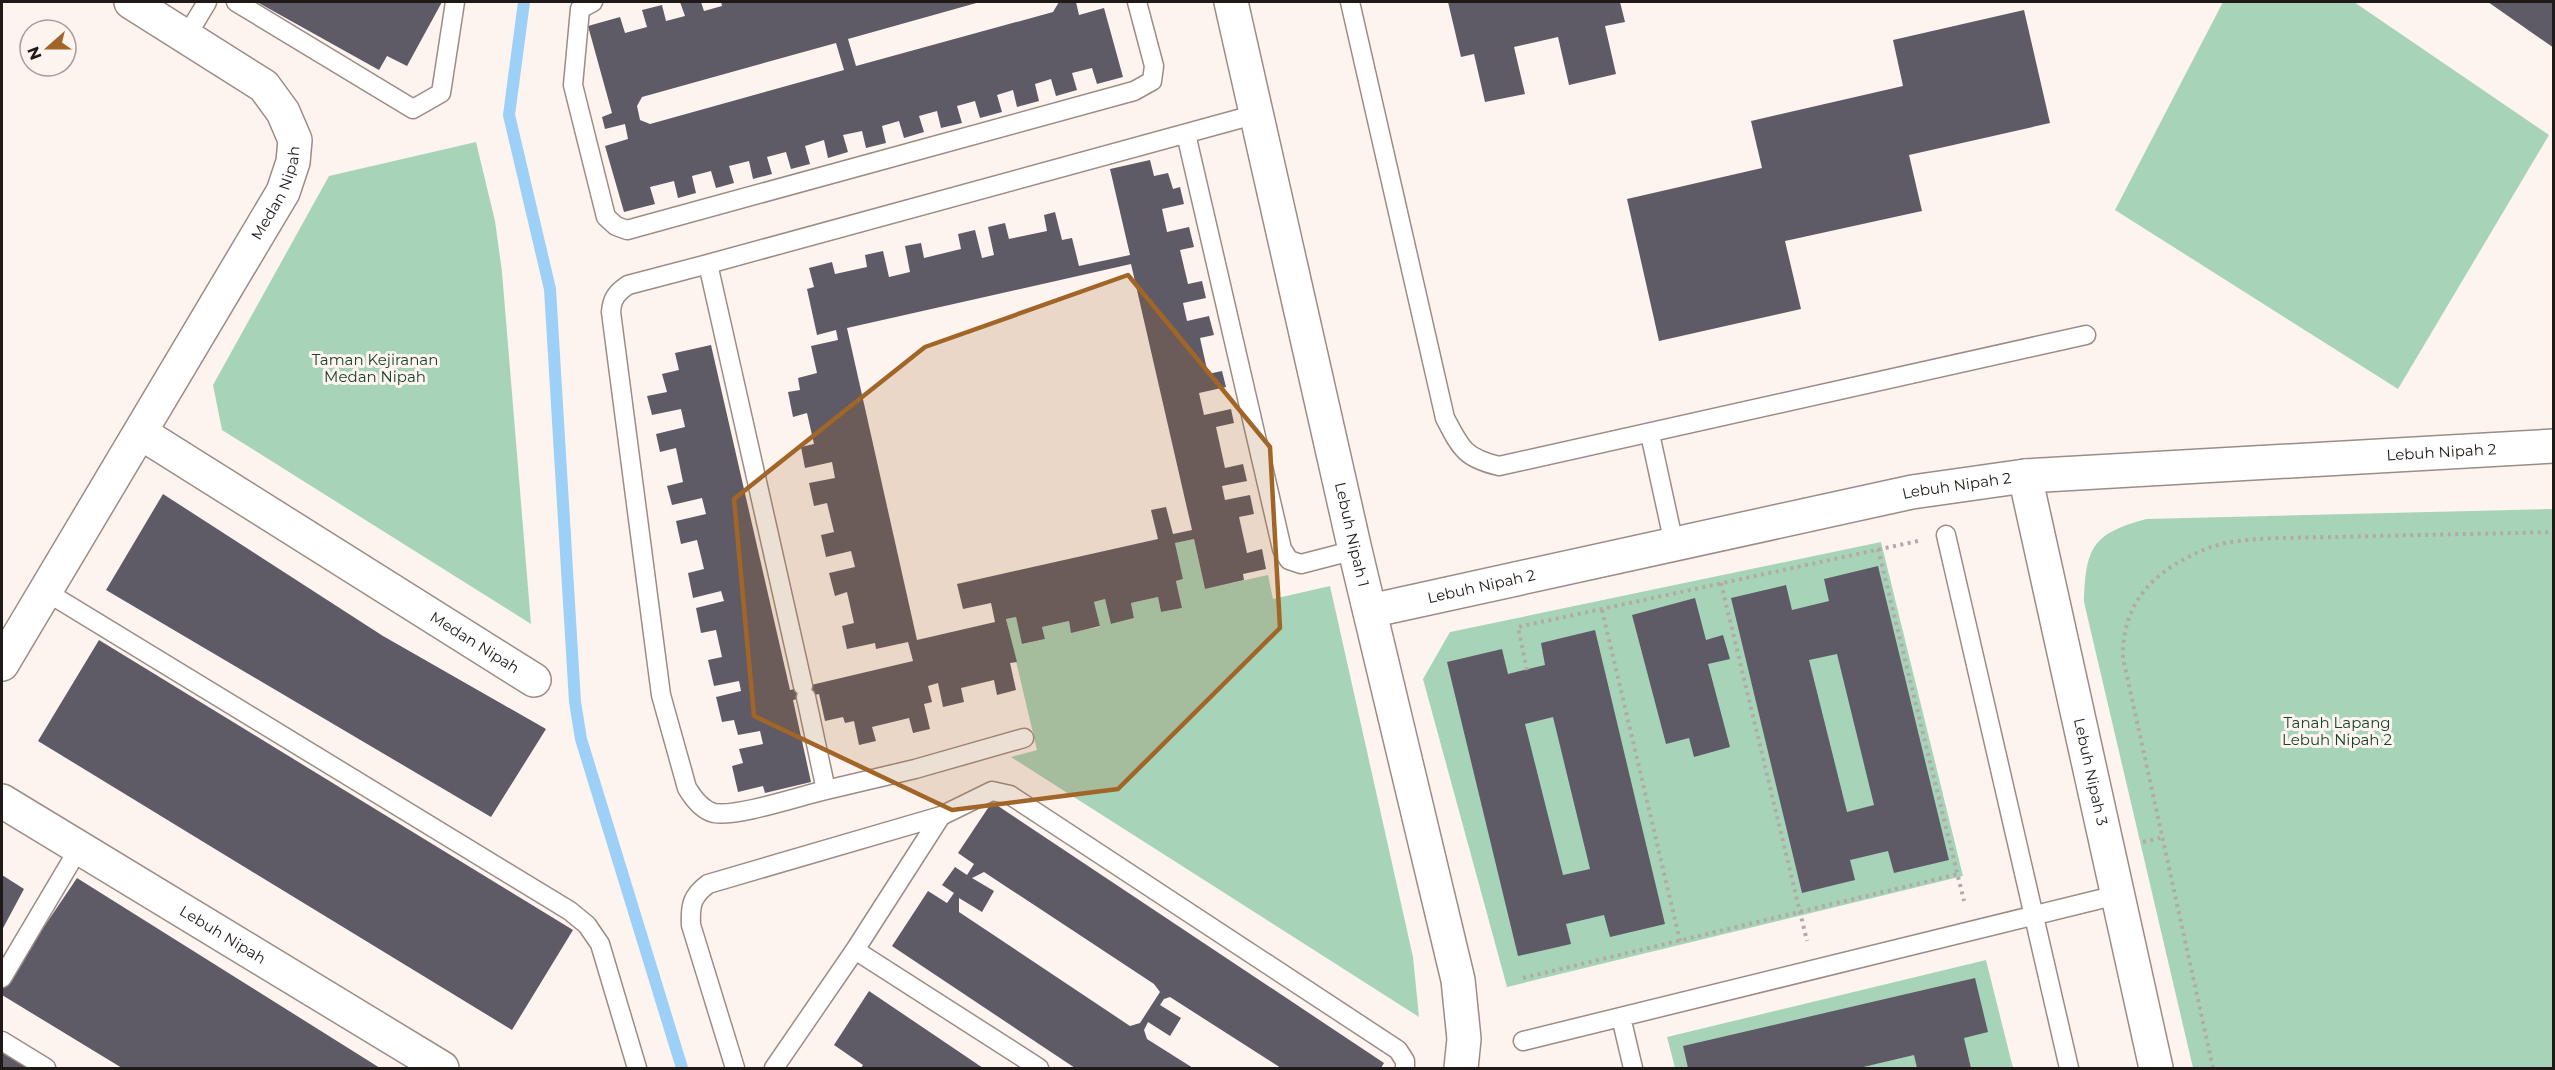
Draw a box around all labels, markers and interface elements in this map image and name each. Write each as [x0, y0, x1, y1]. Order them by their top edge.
north arrow [18, 18, 78, 78]
text: N [23, 44, 46, 63]
street label: Medan Nipah [247, 145, 303, 243]
park label: Taman Kejiranan Medan Nipah [312, 350, 438, 386]
street label: Lebuh Nipah 2 [2386, 439, 2497, 464]
street label: Lebuh Nipah 2 [1900, 468, 2012, 503]
street label: Lebuh Nipah 1 [1331, 480, 1373, 589]
street label: Lebuh Nipah 2 [1425, 565, 1537, 607]
street label: Medan Nipah [427, 607, 523, 677]
park label: Tanah Lapang Lebuh Nipah 2 [2282, 713, 2392, 749]
street label: Lebuh Nipah 3 [2070, 716, 2112, 827]
street label: Lebuh Nipah [176, 901, 269, 968]

